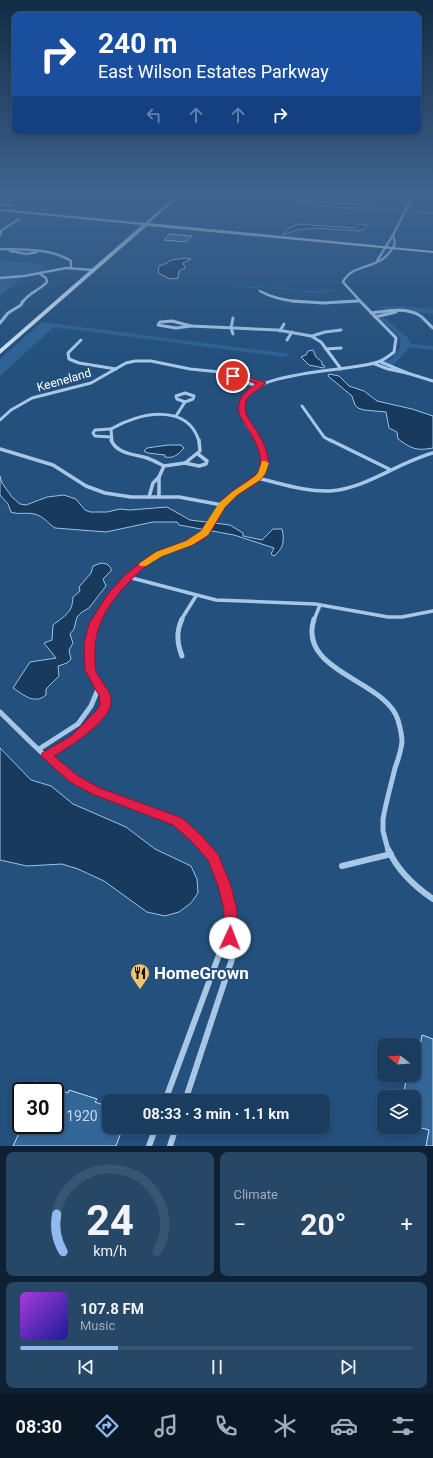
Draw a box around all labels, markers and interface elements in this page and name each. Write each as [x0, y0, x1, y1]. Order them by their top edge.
text: 240 m [98, 27, 177, 60]
icon: right [32, 28, 84, 80]
text: East Wilson Estates Parkway [98, 61, 329, 82]
icon: left [143, 104, 165, 126]
icon: ahead [185, 104, 207, 126]
icon: ahead [227, 104, 249, 126]
icon: right [269, 104, 291, 126]
pin [216, 359, 250, 393]
icon: arrive [222, 365, 244, 387]
street label: Keeneland [35, 366, 93, 394]
position arrow [209, 917, 251, 959]
restaurant icon: HomeGrown [129, 962, 151, 990]
place label: HomeGrown [154, 963, 249, 983]
north arrow [377, 1038, 421, 1082]
map controls [377, 1038, 421, 1134]
speed limit sign: 30 [12, 1082, 64, 1134]
button: layers [377, 1090, 421, 1134]
text: 08:33 · 3 min · 1.1 km [143, 1105, 289, 1123]
house number: 1920 [66, 1108, 98, 1124]
text: Climate [234, 1187, 278, 1202]
text: 24 [86, 1196, 134, 1245]
text: 20° [300, 1207, 346, 1242]
text: − [234, 1212, 246, 1237]
text: + [401, 1212, 413, 1237]
text: km/h [93, 1243, 127, 1259]
text: 107.8 FM [80, 1300, 144, 1318]
text: Music [80, 1318, 115, 1333]
icon: previous [75, 1356, 97, 1378]
icon: pause [206, 1356, 228, 1378]
icon: next [337, 1356, 359, 1378]
icon: directions [93, 1412, 121, 1440]
icon: music [152, 1412, 180, 1440]
icon: phone [212, 1412, 240, 1440]
icon: climate [271, 1412, 299, 1440]
icon: car [330, 1412, 358, 1440]
icon: filters [389, 1412, 417, 1440]
text: 08:30 [16, 1416, 62, 1437]

